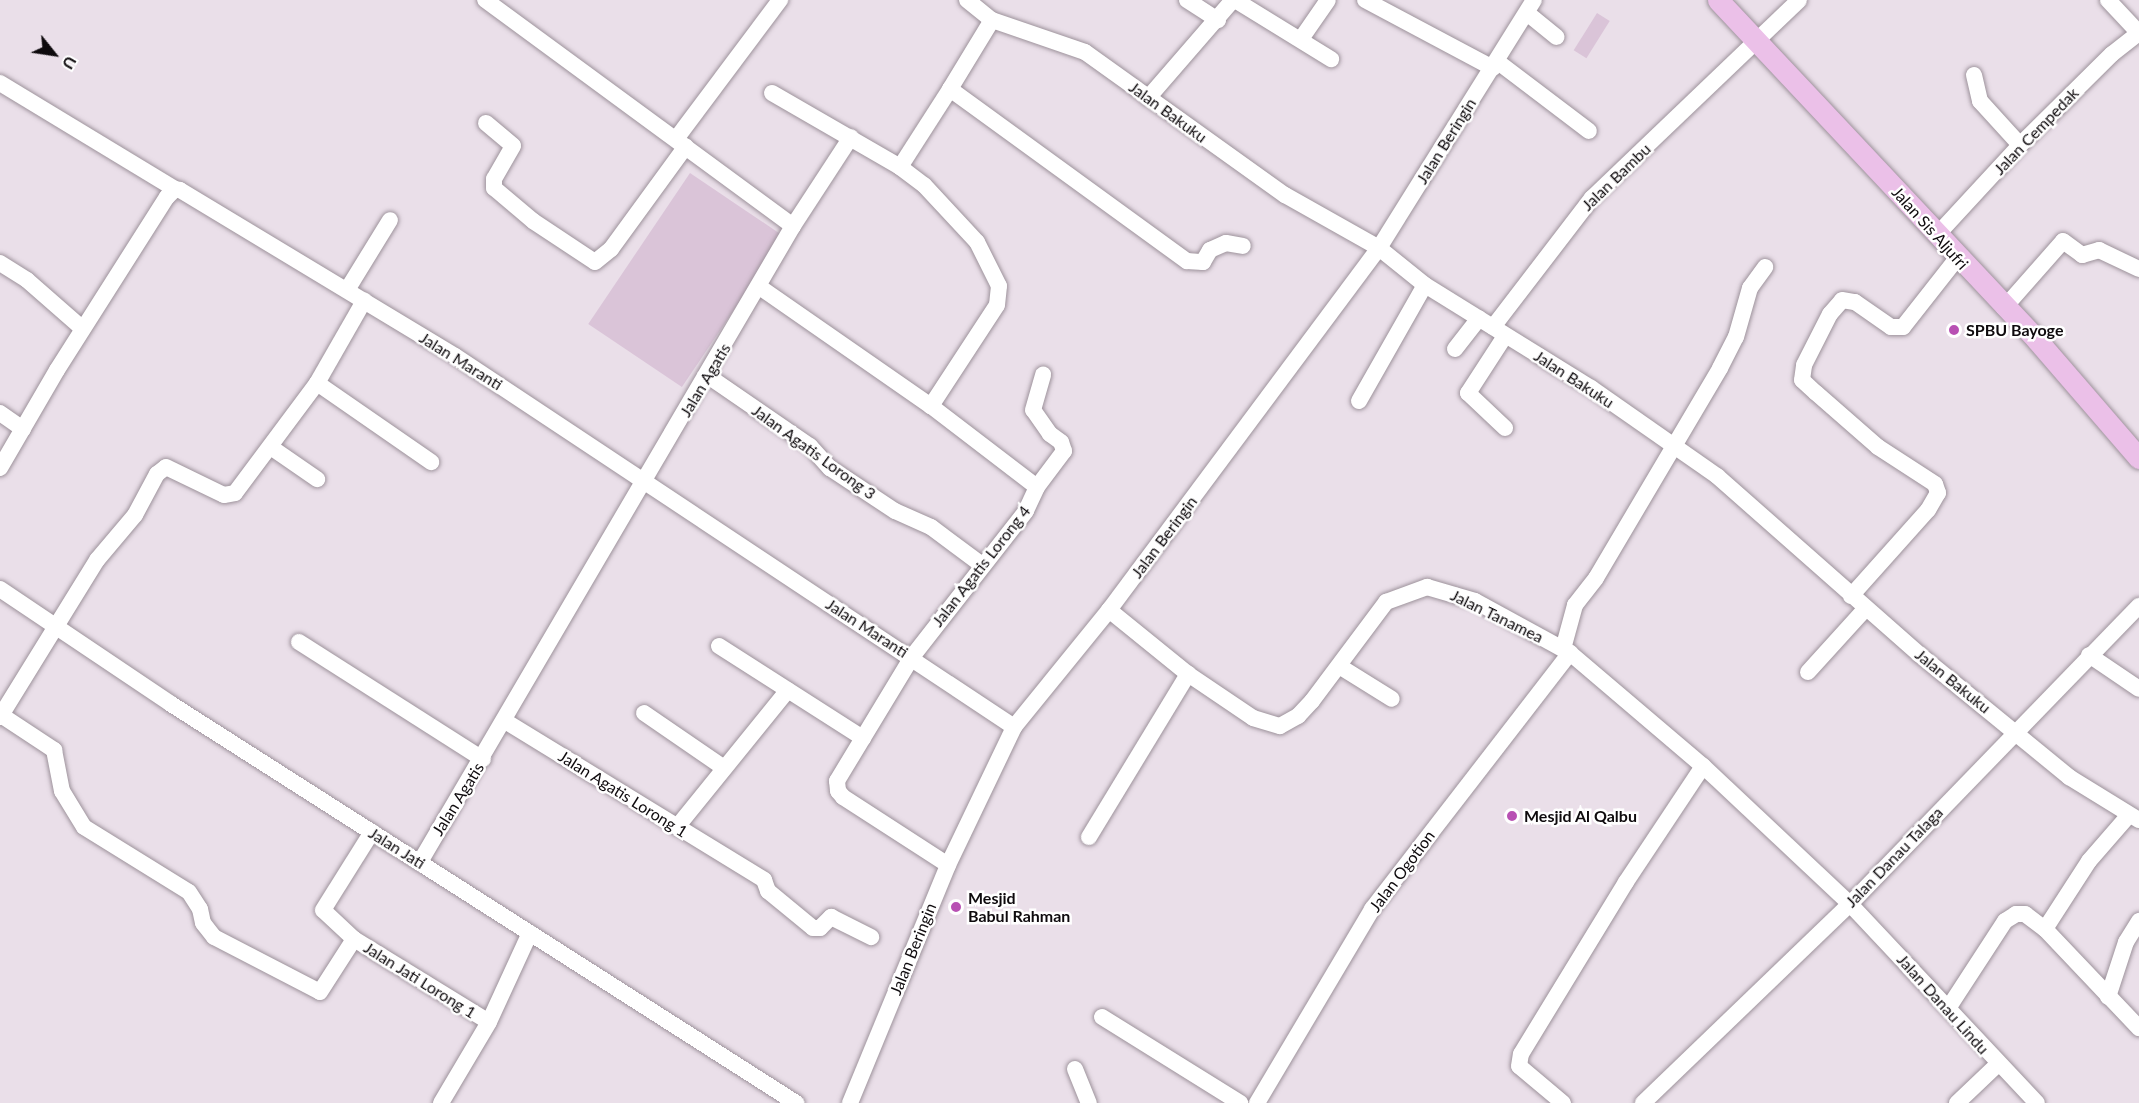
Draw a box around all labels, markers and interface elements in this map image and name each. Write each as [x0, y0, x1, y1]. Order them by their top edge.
north arrow [24, 24, 84, 84]
text: U [59, 53, 81, 73]
street label: Jalan Bakuku [1125, 77, 1211, 147]
street label: Jalan Cempedak [1990, 83, 2082, 179]
street label: Jalan Beringin [1412, 95, 1480, 187]
street label: Jalan Bambu [1578, 139, 1654, 215]
street label: Jalan Sis Aljufri [1888, 182, 1972, 274]
place label: SPBU Bayoge [1966, 320, 2063, 340]
marker: SPBU Bayoge [1947, 323, 1961, 337]
street label: Jalan Maranti [416, 328, 506, 394]
street label: Jalan Agatis [675, 340, 735, 420]
street label: Jalan Bakuku [1530, 346, 1618, 412]
street label: Jalan Agatis Lorong 3 [748, 400, 880, 504]
street label: Jalan Beringin [1127, 492, 1201, 582]
street label: Jalan Agatis Lorong 4 [928, 501, 1034, 631]
street label: Jalan Tanamea [1447, 585, 1547, 647]
street label: Jalan Maranti [822, 594, 912, 662]
street label: Jalan Bakuku [1911, 645, 1995, 717]
street label: Jalan Agatis Lorong 1 [555, 746, 691, 842]
street label: Jalan Agatis [428, 759, 488, 839]
street label: Jalan Danau Talaga [1841, 803, 1947, 911]
place label: Mesjid Al Qalbu [1524, 806, 1637, 826]
marker: Mesjid Al Qalbu [1505, 809, 1519, 823]
street label: Jalan Jati [365, 823, 429, 873]
street label: Jalan Ogotion [1365, 827, 1439, 915]
place label: Mesjid Babul Rahman [968, 888, 1070, 926]
street label: Jalan Beringin [886, 900, 940, 998]
marker: Mesjid Babul Rahman [949, 900, 963, 914]
street label: Jalan Jati Lorong 1 [360, 938, 480, 1022]
street label: Jalan Danau Lindu [1893, 950, 1993, 1058]

